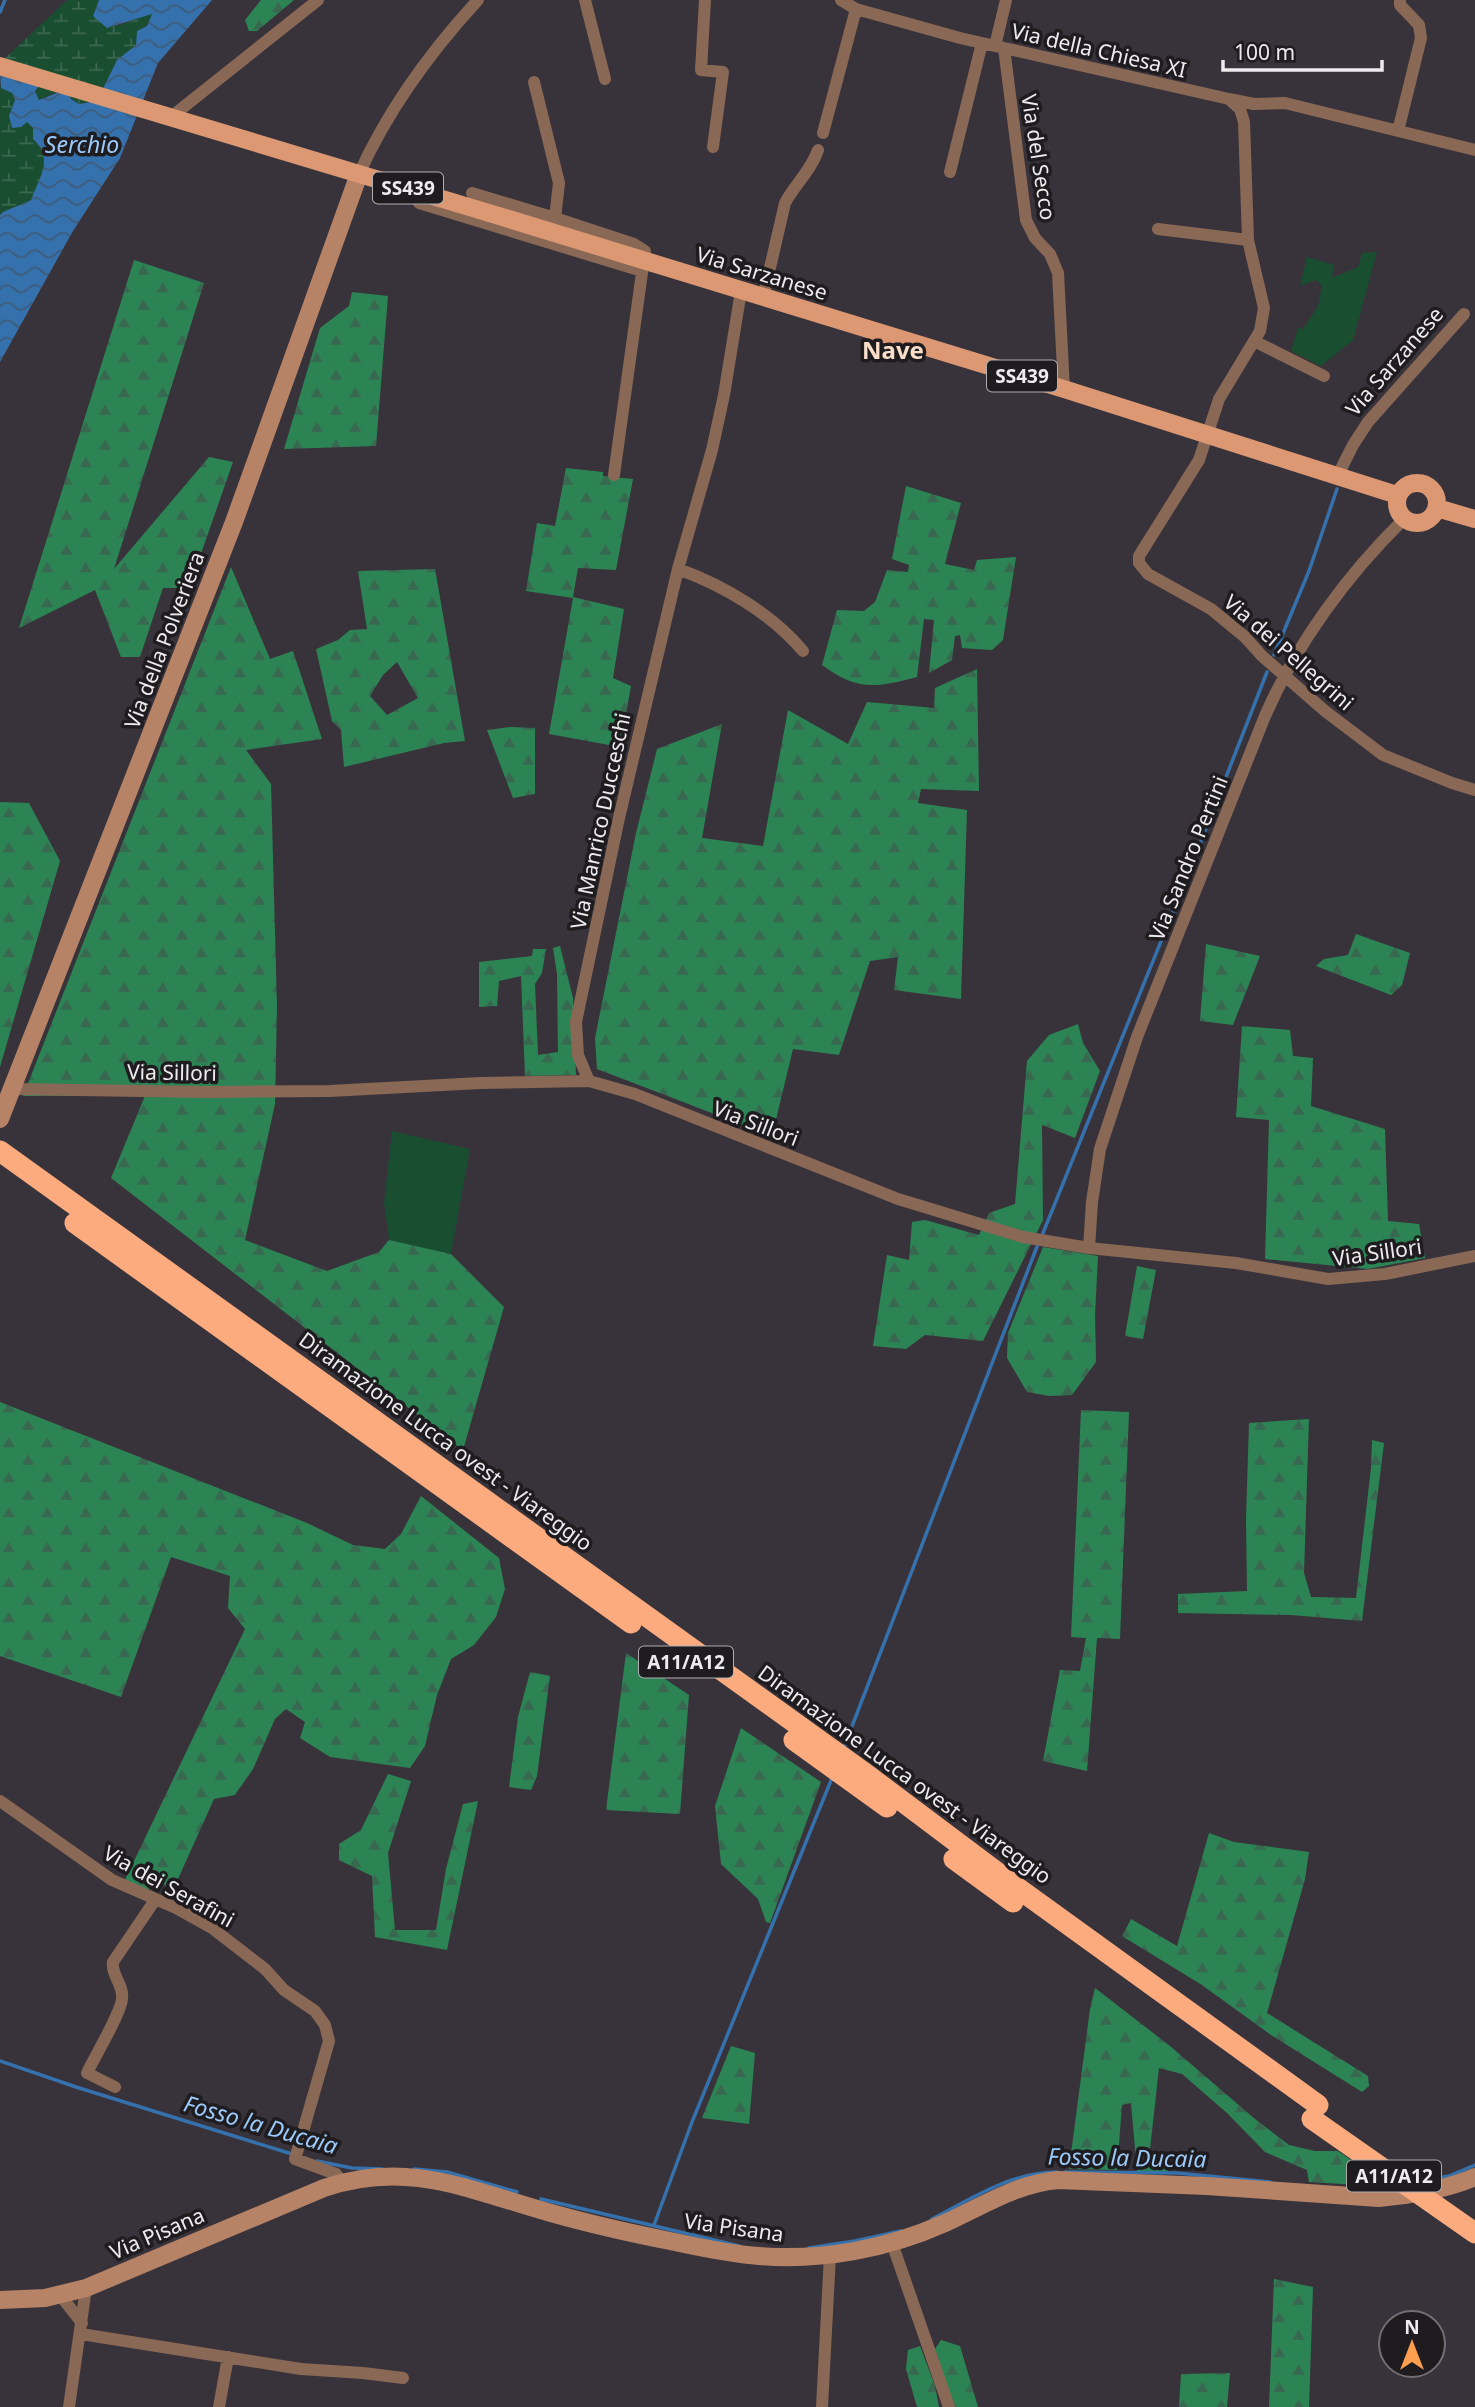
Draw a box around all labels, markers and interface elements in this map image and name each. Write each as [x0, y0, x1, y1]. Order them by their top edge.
street label: Via della Chiesa XI [1009, 16, 1189, 84]
scale bar [1223, 28, 1382, 72]
text: 100 m [1234, 38, 1295, 66]
street label: Via del Secco [1015, 92, 1063, 222]
water label: Serchio [45, 128, 119, 160]
road number: SS439 [373, 172, 443, 204]
street label: Via Sarzanese [693, 240, 831, 306]
street label: Via Sarzanese [1339, 301, 1449, 421]
district label: Nave [862, 333, 924, 366]
road number: SS439 [987, 360, 1057, 392]
street label: Via della Polveriera [117, 548, 211, 732]
street label: Via dei Pellegrini [1218, 588, 1360, 716]
street label: Via Manrico Ducceschi [563, 710, 637, 932]
street label: Via Sandro Pertini [1142, 771, 1234, 945]
street label: Via Sillori [127, 1057, 217, 1087]
street label: Via Sillori [709, 1094, 803, 1152]
street label: Via Sillori [1331, 1232, 1423, 1272]
street label: Diramazione Lucca ovest - Viareggio [294, 1325, 598, 1557]
road number: A11/A12 [639, 1646, 733, 1678]
street label: Diramazione Lucca ovest - Viareggio [753, 1658, 1057, 1890]
street label: Via dei Serafini [99, 1839, 239, 1933]
water label: Fosso la Ducaia [180, 2087, 342, 2161]
water label: Fosso la Ducaia [1047, 2140, 1207, 2174]
road number: A11/A12 [1347, 2160, 1441, 2192]
street label: Via Pisana [106, 2201, 208, 2265]
street label: Via Pisana [683, 2206, 785, 2248]
north arrow [1377, 2309, 1447, 2379]
text: N [1404, 2314, 1420, 2340]

